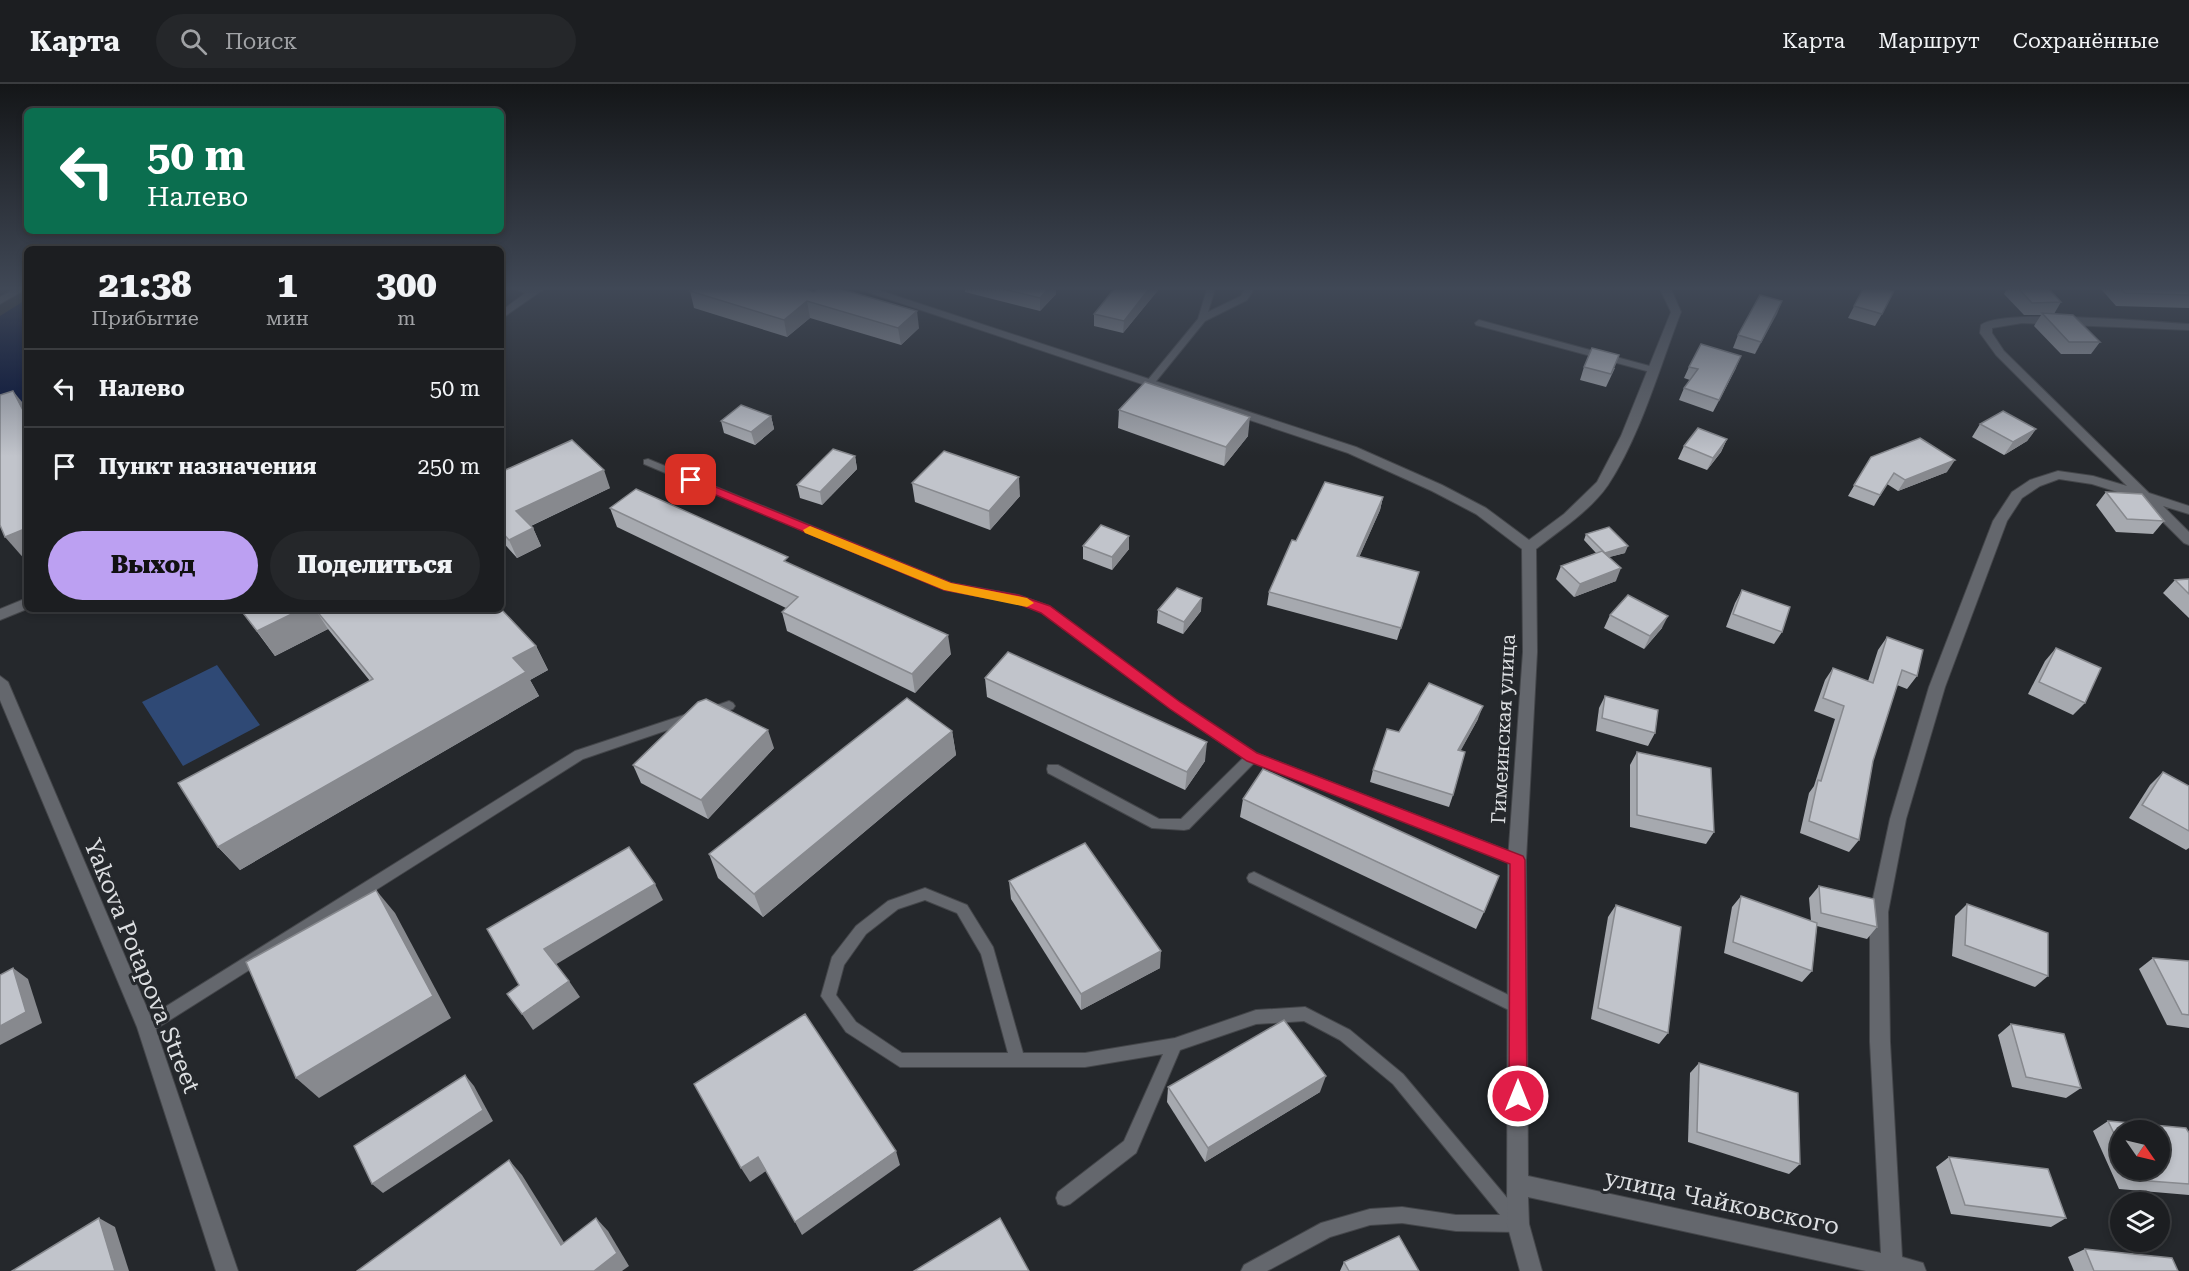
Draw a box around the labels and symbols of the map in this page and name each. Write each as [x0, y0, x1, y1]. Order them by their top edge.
pin [665, 454, 716, 505]
street label: Гимеинская улица [1486, 633, 1520, 825]
street label: Yakova Potapova Street [78, 835, 206, 1097]
position arrow [1486, 1064, 1550, 1128]
north arrow [2110, 1120, 2170, 1180]
street label: улица Чайковского [1602, 1163, 1842, 1241]

